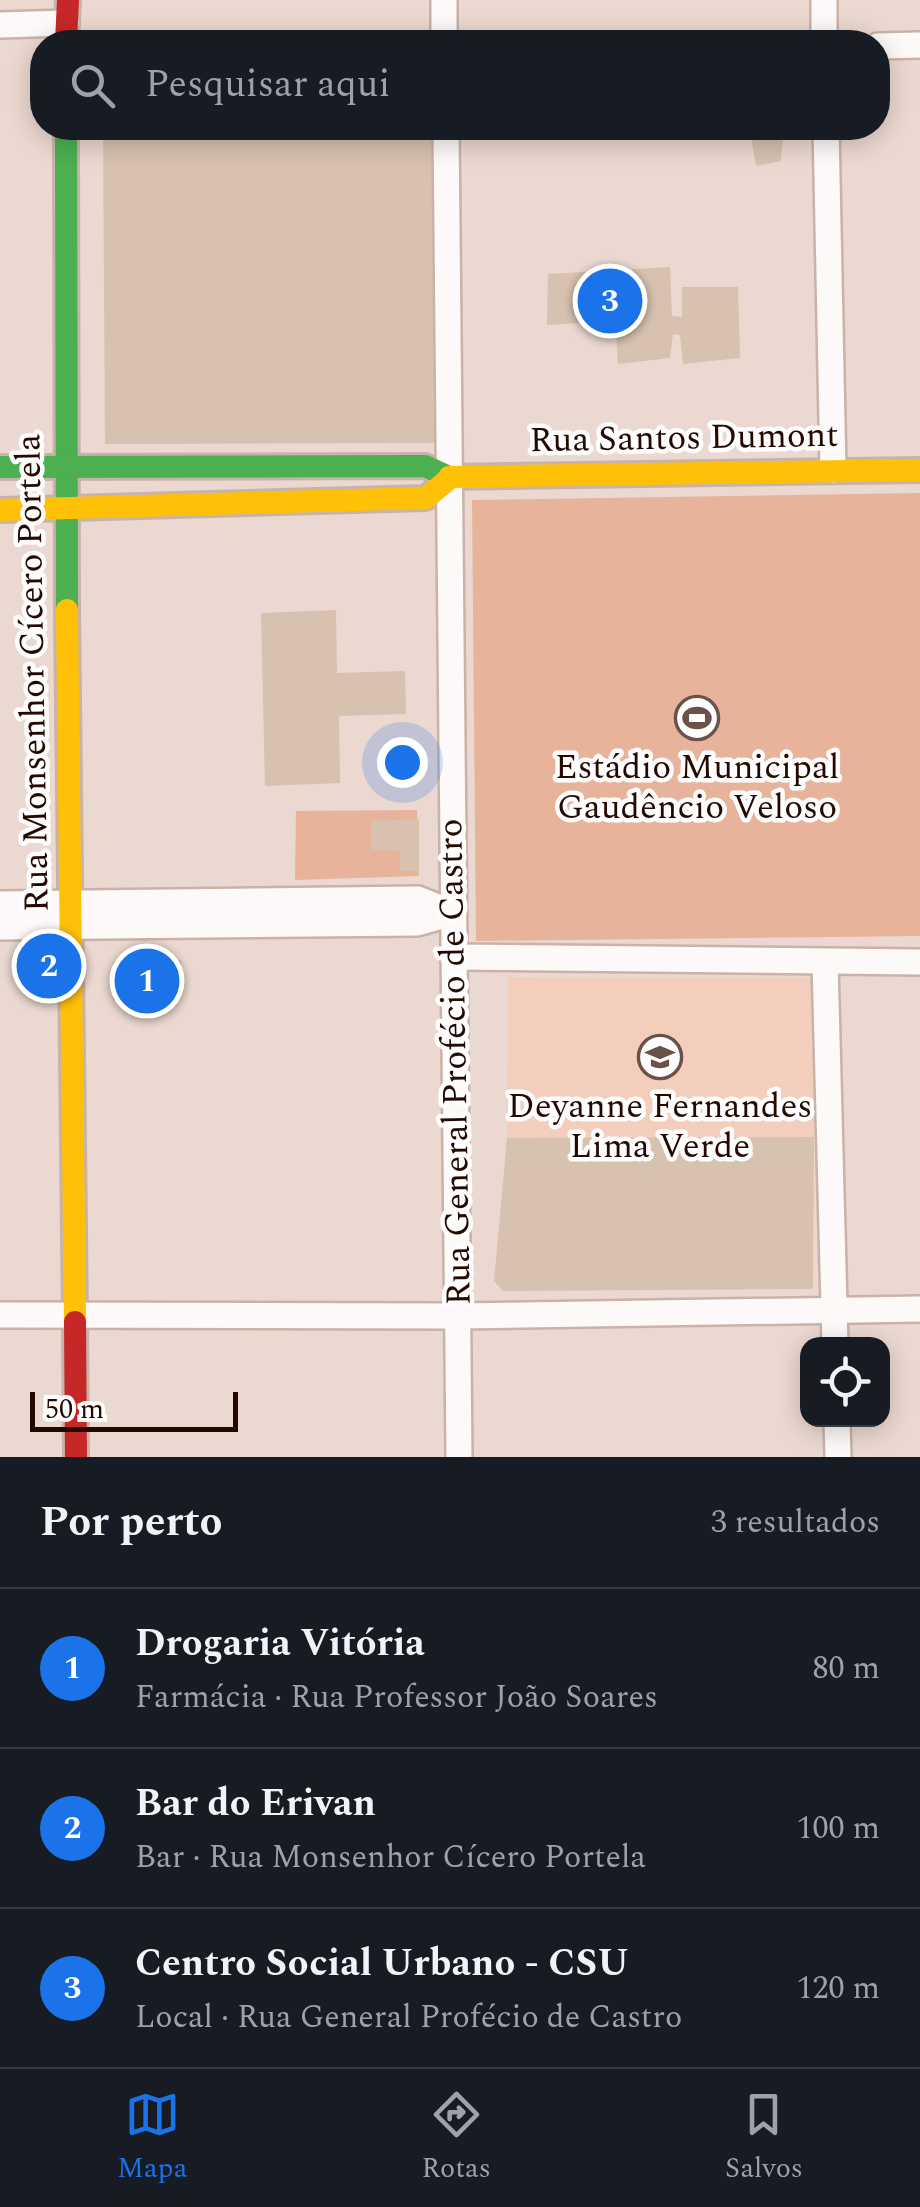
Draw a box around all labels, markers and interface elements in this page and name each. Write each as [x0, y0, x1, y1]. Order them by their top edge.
search box [30, 30, 890, 140]
text: Pesquisar aqui [145, 56, 390, 114]
icon: search [65, 58, 120, 113]
pin: 3 [578, 264, 642, 338]
street label: Rua Santos Dumont [529, 409, 839, 467]
street label: Rua Monsenhor Cícero Portela [2, 433, 64, 913]
sports icon: Estádio Municipal Gaudêncio Veloso [674, 695, 720, 741]
your location [377, 737, 428, 788]
place label: Estádio Municipal Gaudêncio Veloso [555, 741, 839, 834]
street label: Rua General Profécio de Castro [424, 818, 486, 1306]
pin: 2 [17, 928, 82, 1004]
pin: 1 [114, 944, 180, 1018]
school or university icon: Deyanne Fernandes Lima Verde [637, 1034, 683, 1080]
place label: Deyanne Fernandes Lima Verde [508, 1080, 813, 1173]
map controls [800, 1337, 890, 1427]
button: locate [800, 1337, 890, 1427]
scale bar [30, 1387, 238, 1432]
text: 50 m [45, 1388, 104, 1431]
text: Por perto [40, 1491, 222, 1554]
text: 3 resultados [711, 1498, 880, 1547]
text: Drogaria Vitória [135, 1615, 425, 1673]
text: 1 [64, 1644, 81, 1693]
text: 80 m [812, 1644, 880, 1693]
text: Farmácia · Rua Professor João Soares [135, 1673, 658, 1722]
text: Bar do Erivan [135, 1775, 376, 1833]
text: 2 [64, 1804, 81, 1853]
text: 100 m [796, 1804, 880, 1853]
text: Bar · Rua Monsenhor Cícero Portela [135, 1833, 646, 1882]
text: Centro Social Urbano - CSU [135, 1935, 629, 1993]
text: 3 [64, 1964, 81, 2013]
text: 120 m [796, 1964, 880, 2013]
text: Local · Rua General Profécio de Castro [135, 1993, 682, 2042]
tab: Mapa [117, 2087, 187, 2190]
tab: Rotas [422, 2087, 491, 2190]
tab: Salvos [725, 2087, 803, 2190]

